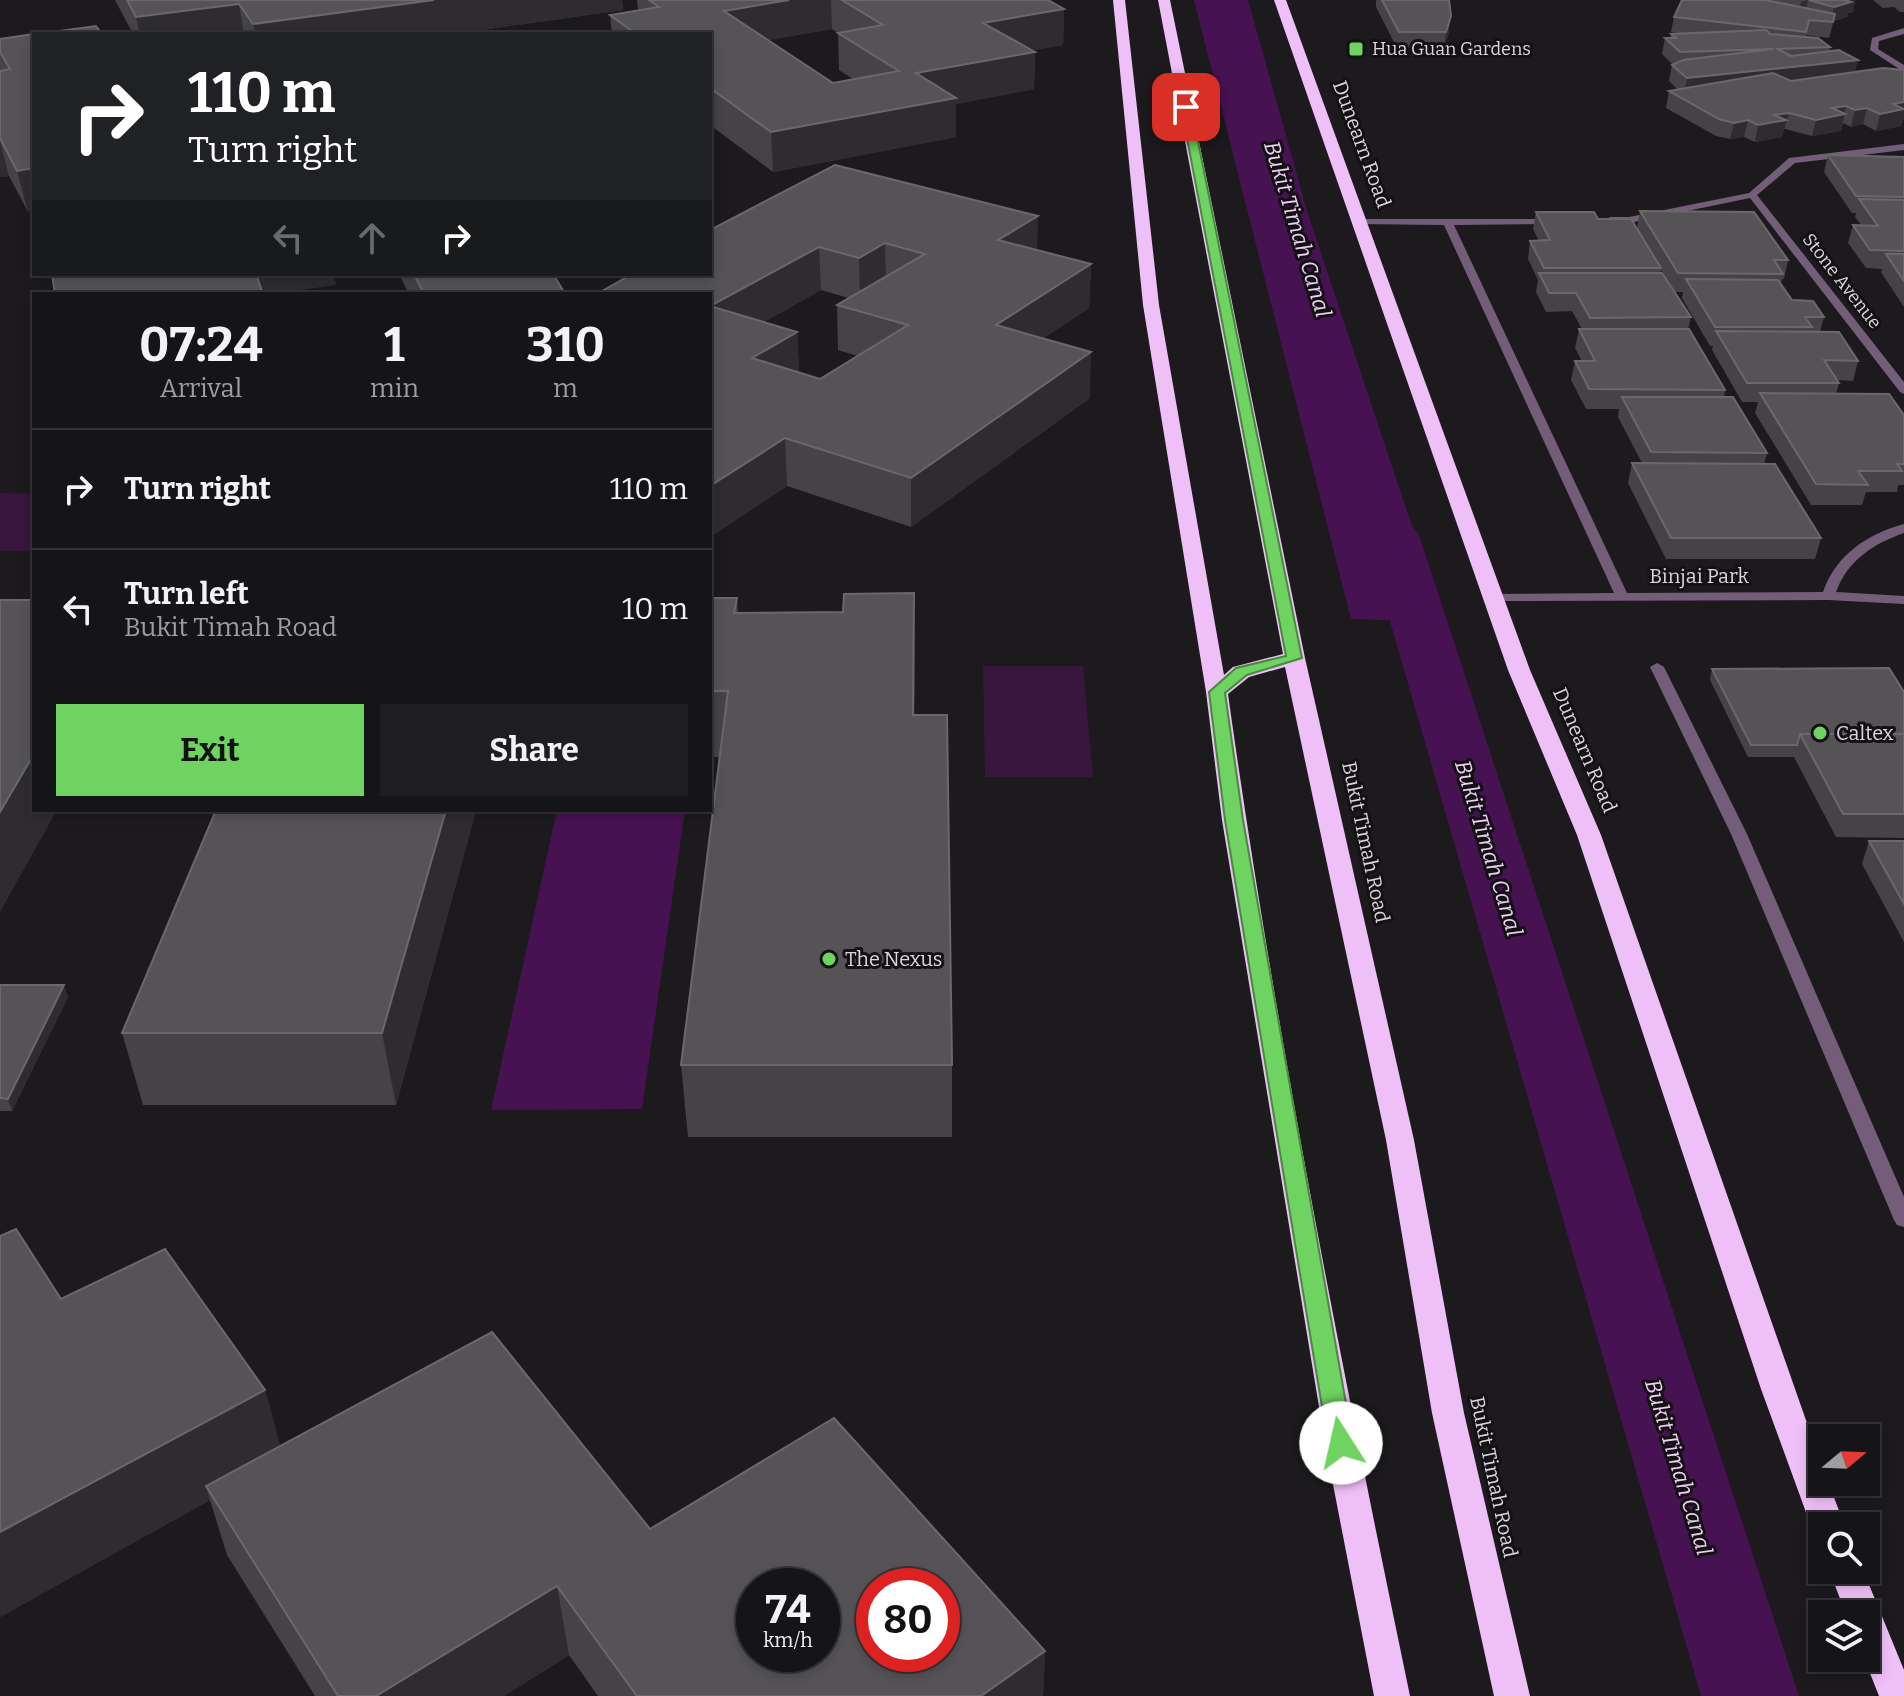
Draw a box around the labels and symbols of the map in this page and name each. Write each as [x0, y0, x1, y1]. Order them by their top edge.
place label: Hua Guan Gardens [1372, 38, 1531, 60]
marker: Hua Guan Gardens [1347, 40, 1365, 58]
pin [1152, 73, 1220, 141]
street label: Dunearn Road [1328, 77, 1396, 211]
water label: Bukit Timah Canal [1258, 138, 1337, 320]
street label: Stone Avenue [1798, 229, 1886, 333]
street label: Binjai Park [1649, 564, 1749, 589]
street label: Dunearn Road [1548, 684, 1622, 816]
place label: Caltex [1836, 721, 1894, 745]
marker: Caltex [1811, 724, 1829, 742]
water label: Bukit Timah Canal [1449, 757, 1528, 939]
street label: Bukit Timah Road [1337, 759, 1395, 925]
place label: The Nexus [845, 947, 942, 971]
marker: The Nexus [820, 950, 838, 968]
water label: Bukit Timah Canal [1639, 1376, 1718, 1558]
street label: Bukit Timah Road [1465, 1394, 1523, 1560]
position arrow [1299, 1401, 1383, 1485]
north arrow [1808, 1424, 1880, 1496]
speed limit sign: 80 [856, 1568, 960, 1672]

